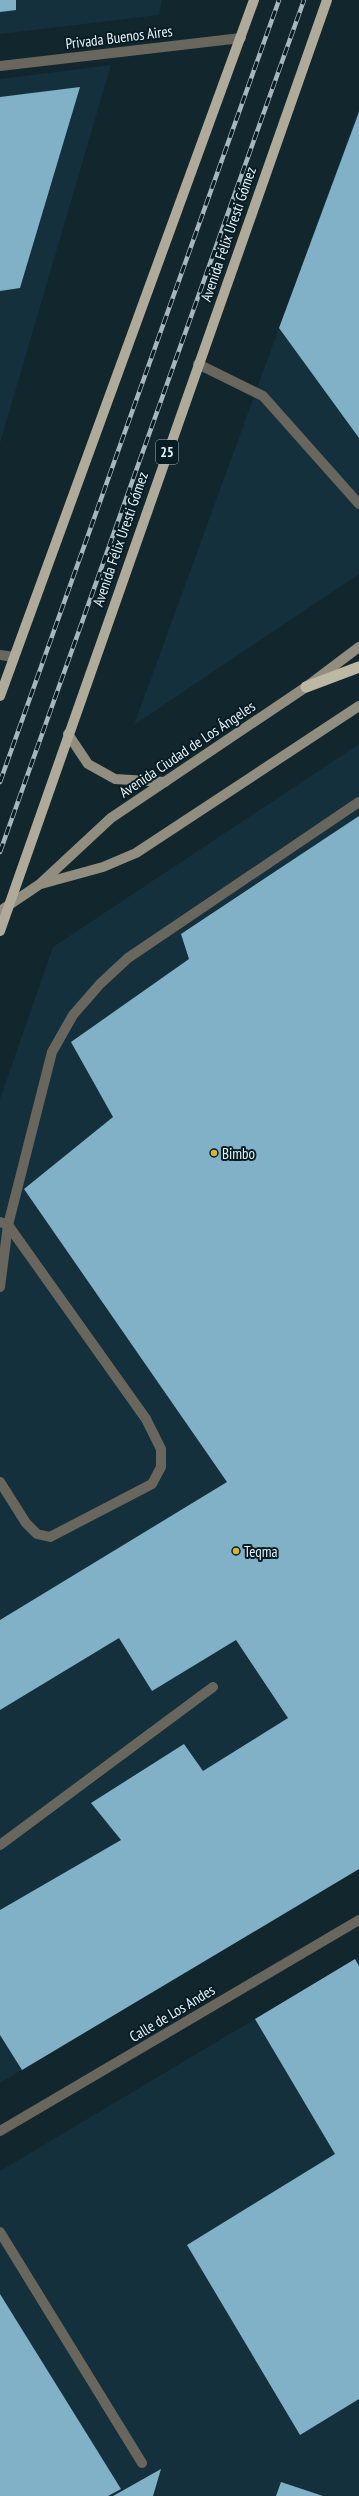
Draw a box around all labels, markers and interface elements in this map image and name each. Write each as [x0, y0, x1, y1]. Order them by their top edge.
street label: Privada Buenos Aires [64, 21, 174, 53]
street label: Avenida Félix Uresti Gómez [196, 164, 260, 304]
road number: 25 [156, 440, 178, 464]
street label: Avenida Félix Uresti Gómez [88, 469, 152, 609]
street label: Avenida Ciudad de Los Ángeles [115, 696, 259, 802]
place label: Bimbo [222, 1144, 255, 1163]
marker: Bimbo [209, 1148, 219, 1158]
place label: Teqma [244, 1542, 277, 1561]
marker: Teqma [231, 1546, 241, 1556]
street label: Calle de Los Andes [126, 1980, 218, 2046]

